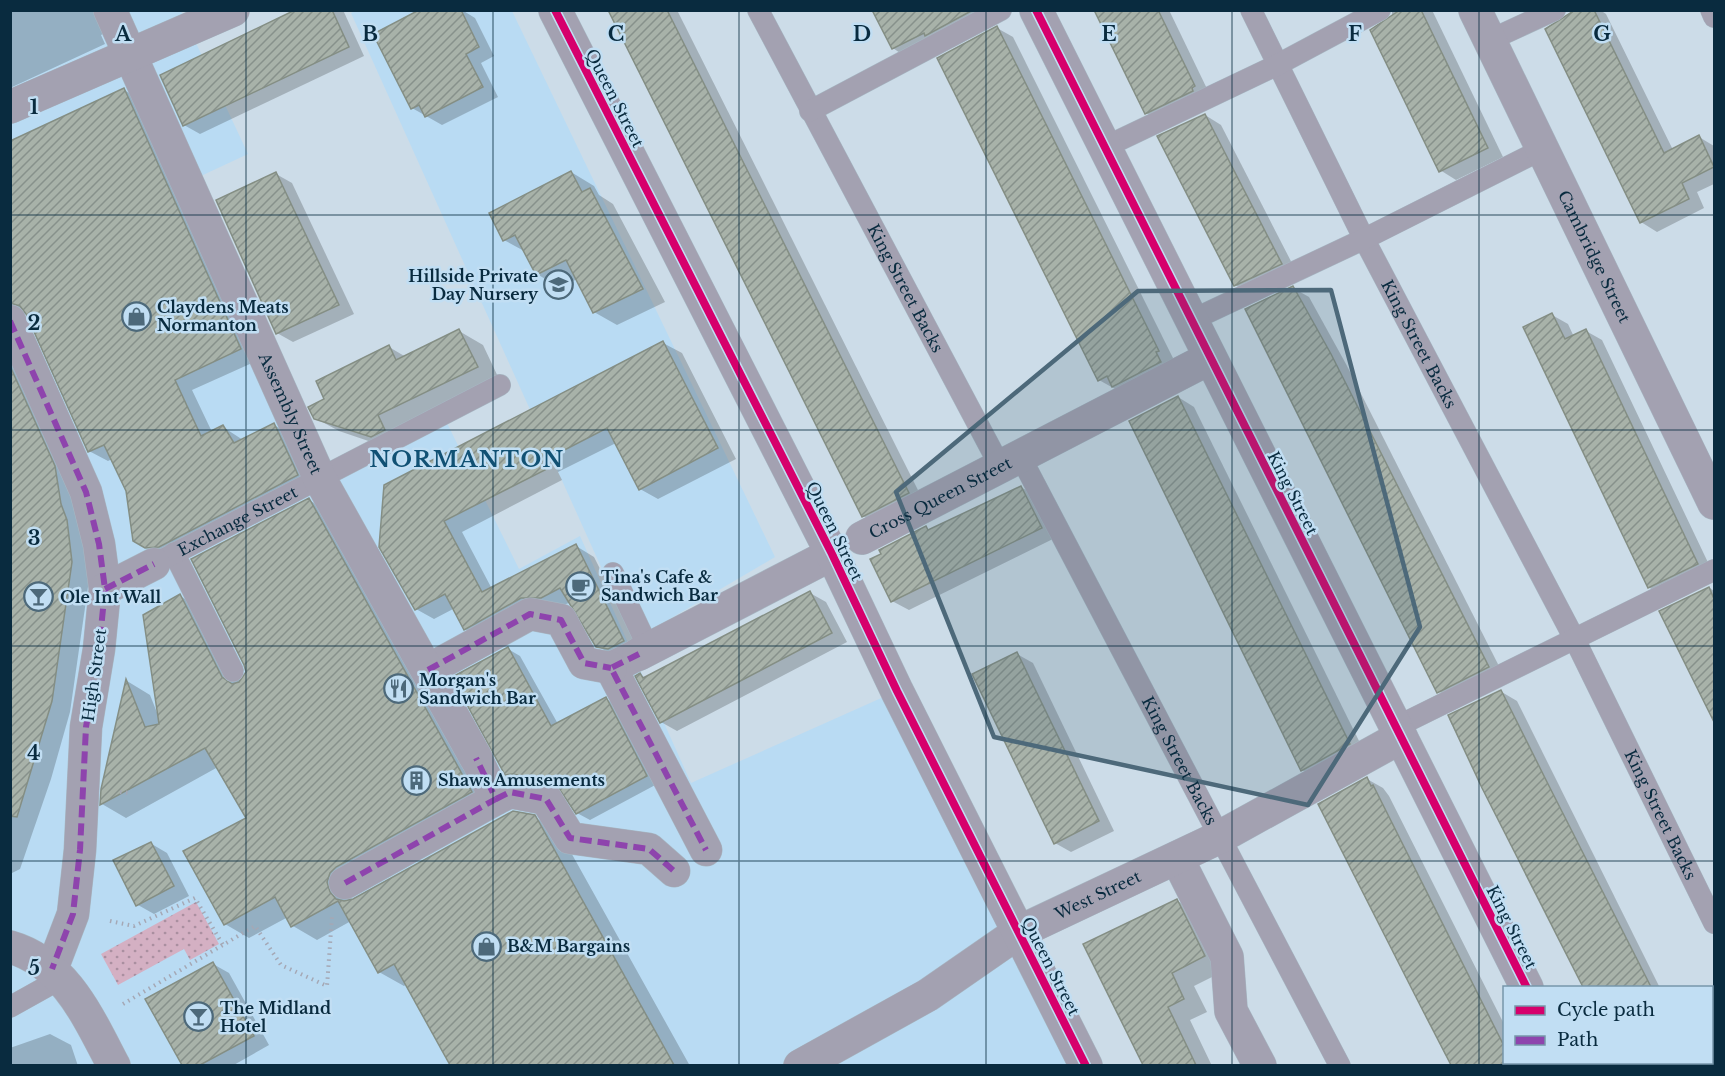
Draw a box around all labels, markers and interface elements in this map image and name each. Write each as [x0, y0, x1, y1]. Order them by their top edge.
text: A [114, 22, 132, 46]
text: B [362, 22, 378, 46]
text: C [608, 22, 624, 46]
text: D [853, 22, 871, 46]
text: E [1101, 22, 1117, 46]
text: F [1348, 22, 1362, 46]
text: G [1593, 22, 1611, 46]
street label: Queen Street [582, 45, 648, 151]
text: 1 [30, 95, 39, 119]
street label: Cambridge Street [1554, 187, 1635, 326]
street label: King Street Backs [863, 221, 948, 356]
place label: Hillside Private Day Nursery [408, 266, 539, 304]
school or university icon: Hillside Private Day Nursery [543, 269, 575, 301]
street label: King Street Backs [1377, 276, 1461, 412]
place label: Claydens Meats Normanton [157, 297, 289, 335]
shop icon: Claydens Meats Normanton [120, 300, 152, 332]
text: 2 [27, 311, 41, 335]
street label: Assembly Street [254, 348, 327, 477]
district label: NORMANTON [369, 446, 565, 473]
street label: King Street [1263, 448, 1323, 538]
street label: Cross Queen Street [865, 452, 1015, 543]
street label: Queen Street [802, 478, 868, 584]
street label: Exchange Street [174, 482, 301, 560]
text: 3 [28, 526, 40, 550]
place label: Tina's Cafe & Sandwich Bar [601, 567, 718, 605]
cafe icon: Tina's Cafe & Sandwich Bar [564, 570, 596, 602]
bar icon: Ole Int Wall [23, 581, 55, 613]
place label: Ole Int Wall [60, 587, 162, 607]
street label: High Street [78, 627, 110, 723]
place label: Morgan's Sandwich Bar [419, 670, 536, 708]
restaurant icon: Morgan's Sandwich Bar [382, 673, 414, 705]
street label: King Street Backs [1138, 693, 1222, 828]
text: 4 [27, 741, 41, 765]
street label: King Street Backs [1620, 746, 1701, 883]
building icon: Shaws Amusements [401, 764, 433, 796]
place label: Shaws Amusements [438, 770, 605, 790]
street label: West Street [1050, 866, 1144, 924]
street label: King Street [1482, 882, 1542, 972]
street label: Queen Street [1018, 913, 1084, 1019]
shop icon: B&M Bargains [470, 930, 502, 962]
place label: B&M Bargains [507, 936, 630, 956]
text: 5 [28, 956, 40, 980]
legend [1503, 986, 1713, 1064]
place label: The Midland Hotel [220, 998, 331, 1036]
text: Cycle path [1557, 999, 1655, 1021]
bar icon: The Midland Hotel [183, 1001, 215, 1033]
text: Path [1557, 1029, 1598, 1051]

